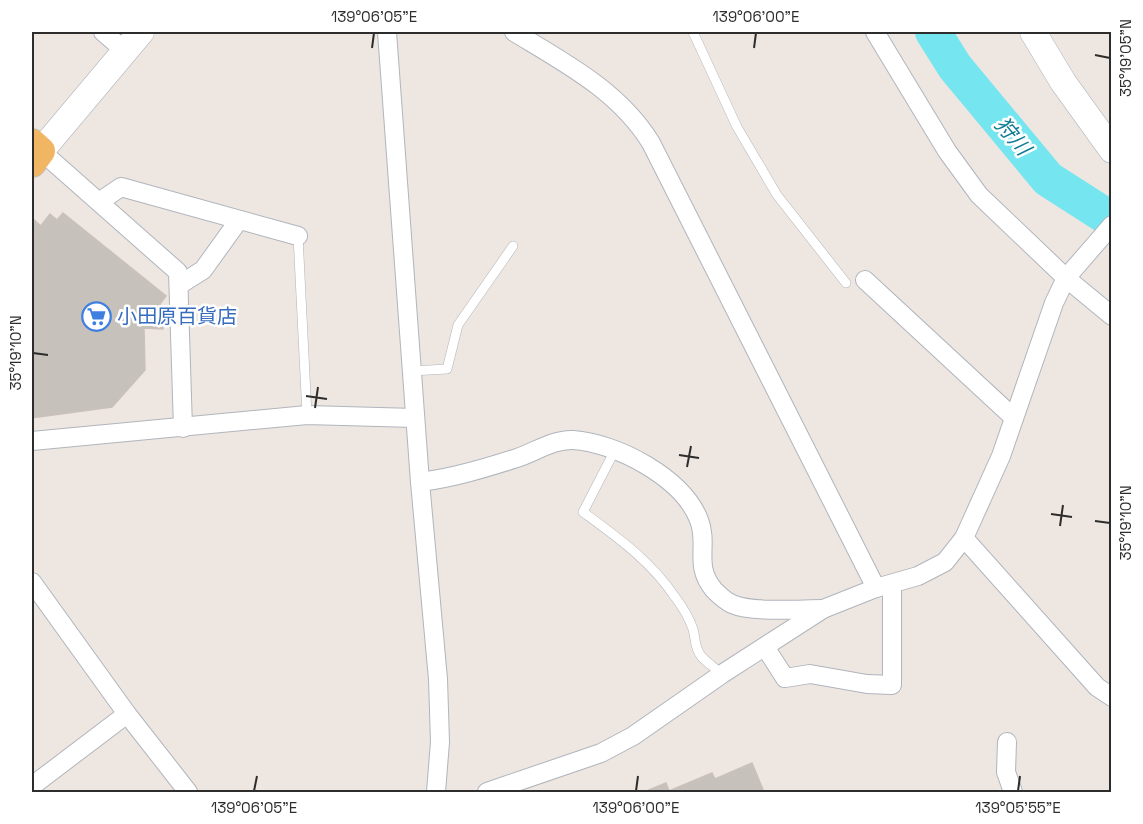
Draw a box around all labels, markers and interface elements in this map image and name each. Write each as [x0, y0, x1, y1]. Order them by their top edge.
text: 139°06'05"E [331, 7, 417, 26]
text: 139°06'00"E [713, 7, 799, 26]
text: 35°19'05"N [1116, 19, 1135, 97]
water label: 狩川 [989, 111, 1038, 162]
supermarket icon: 小田原百貨店 [80, 300, 112, 332]
place label: 小田原百貨店 [117, 303, 237, 329]
text: 35°19'10"N [6, 315, 25, 391]
text: 35°19'10"N [1116, 485, 1135, 561]
text: 139°06'05"E [211, 798, 297, 817]
text: 139°06'00"E [593, 798, 679, 817]
text: 139°05'55"E [975, 798, 1061, 817]

